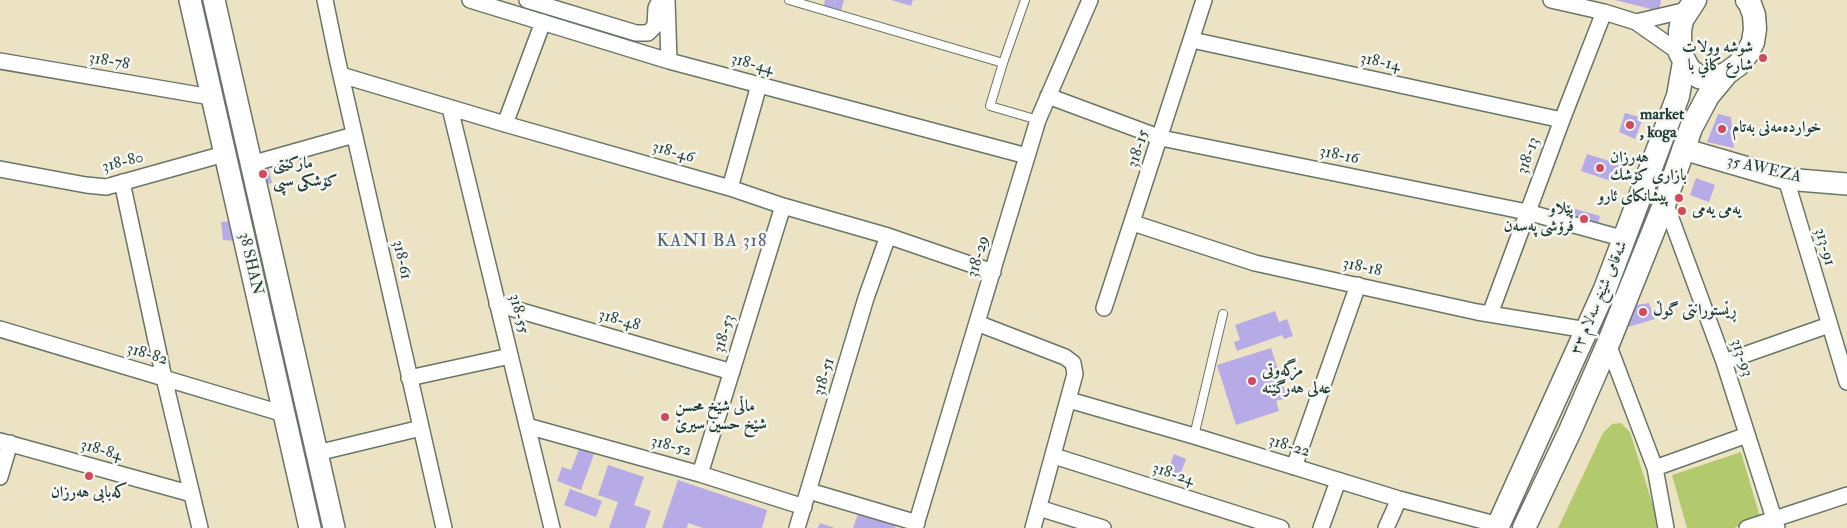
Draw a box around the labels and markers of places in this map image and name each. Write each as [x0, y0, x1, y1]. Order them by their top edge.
place label: شوشه وولات شارع كاني با [1682, 39, 1753, 77]
marker: شوشه وولات شارع كاني با [1757, 52, 1769, 64]
place label: market , koga [1640, 106, 1684, 144]
marker: market , koga [1624, 119, 1636, 131]
place label: خواردەمەنی بەتام [1732, 119, 1821, 139]
marker: خواردەمەنی بەتام [1716, 123, 1728, 135]
place label: هەرزان بازاری کۆشك [1610, 149, 1687, 187]
place label: مارکێتی کۆشکی سپی [273, 155, 338, 193]
marker: هەرزان بازاری کۆشك [1594, 162, 1606, 174]
marker: مارکێتی کۆشکی سپی [257, 168, 269, 180]
place label: پیشانکای ئارو [1598, 188, 1669, 208]
marker: پیشانکای ئارو [1673, 192, 1685, 204]
place label: پێلاو فرۆشی پەسەن [1503, 200, 1574, 238]
place label: یەمی یەمی [1692, 201, 1741, 221]
marker: یەمی یەمی [1676, 205, 1688, 217]
marker: پێلاو فرۆشی پەسەن [1578, 213, 1590, 225]
place label: ڕێستورانتی گوڵ [1653, 302, 1737, 322]
marker: ڕێستورانتی گوڵ [1637, 306, 1649, 318]
place label: مزگەوتی عەلی هەرگێنە [1262, 362, 1331, 400]
marker: مزگەوتی عەلی هەرگێنە [1246, 375, 1258, 387]
place label: ماڵی شێخ محسن شێخ حسین سیرێ [675, 398, 767, 436]
marker: ماڵی شێخ محسن شێخ حسین سیرێ [659, 411, 671, 423]
marker: کەبابی هەرزان [83, 470, 95, 482]
place label: کەبابی هەرزان [51, 484, 127, 504]

